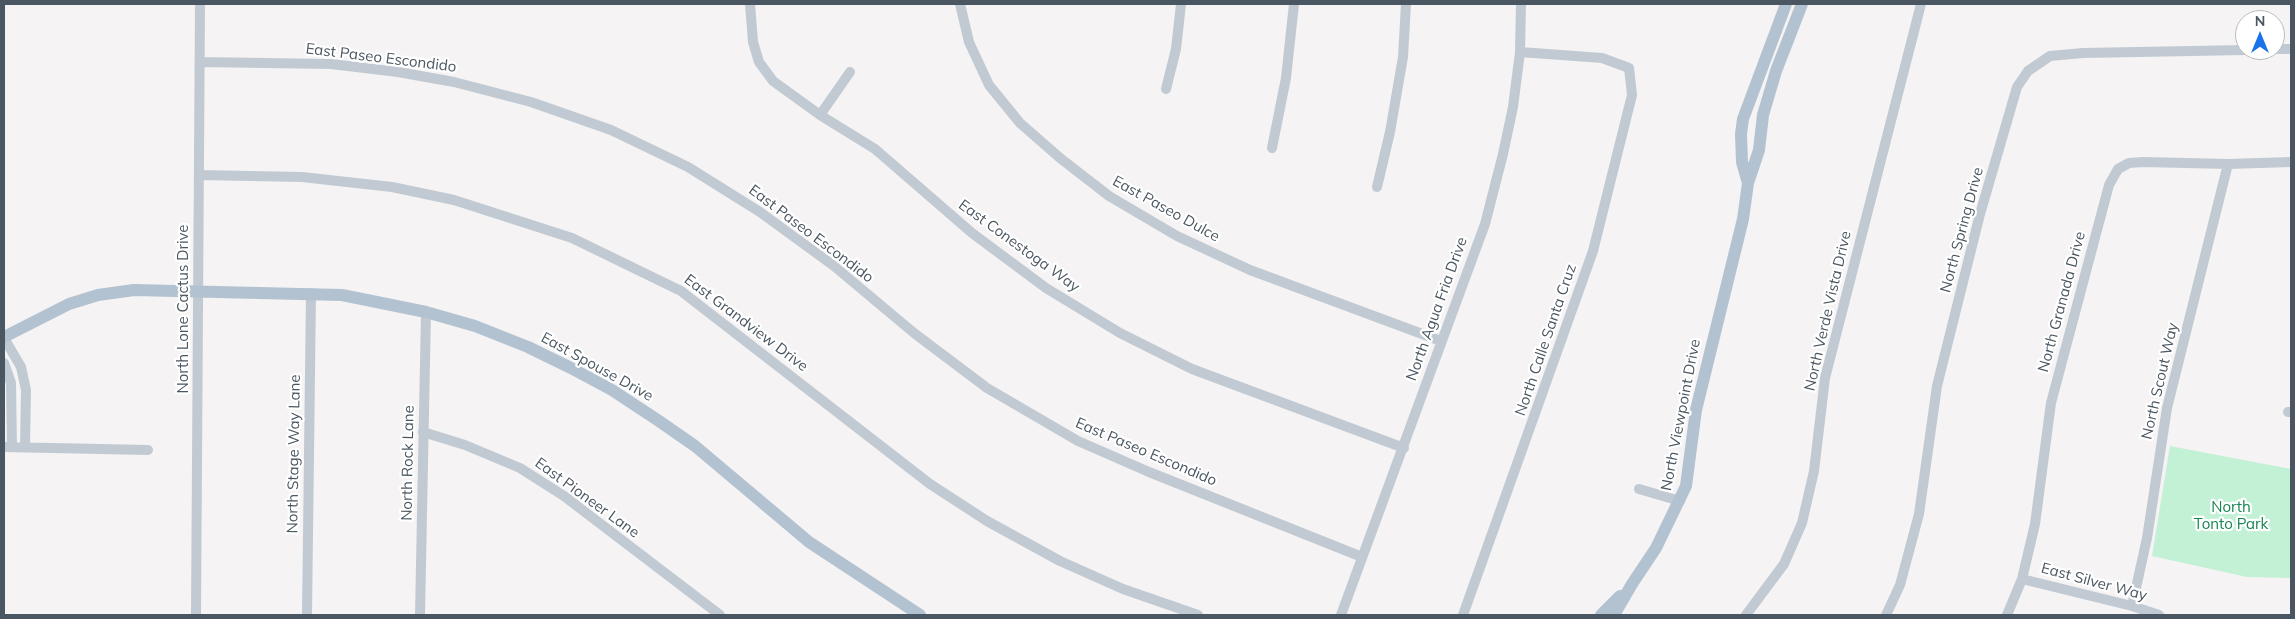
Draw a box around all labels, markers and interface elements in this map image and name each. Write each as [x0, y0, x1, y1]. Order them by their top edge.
north arrow [2235, 10, 2285, 60]
text: N [2255, 12, 2265, 30]
street label: East Paseo Escondido [305, 40, 457, 76]
street label: North Spring Drive [1937, 165, 1987, 295]
street label: East Paseo Dulce [1109, 172, 1223, 246]
street label: East Paseo Escondido [745, 181, 877, 287]
street label: East Conestoga Way [955, 196, 1083, 296]
street label: North Lone Cactus Drive [174, 224, 192, 394]
street label: North Verde Vista Drive [1801, 229, 1855, 393]
street label: North Granada Drive [2035, 230, 2089, 374]
street label: North Agua Fria Drive [1403, 235, 1471, 383]
street label: North Calle Santa Cruz [1512, 262, 1580, 418]
street label: East Grandview Drive [681, 271, 811, 375]
street label: North Scout Way [2138, 321, 2182, 441]
street label: East Spouse Drive [538, 329, 656, 405]
street label: North Viewpoint Drive [1657, 338, 1705, 492]
street label: North Stage Way Lane [284, 374, 304, 534]
street label: North Rock Lane [398, 405, 418, 521]
street label: East Paseo Escondido [1073, 414, 1219, 490]
street label: East Pioneer Lane [531, 454, 643, 542]
park label: North Tonto Park [2194, 498, 2268, 533]
street label: East Silver Way [2039, 559, 2149, 605]

